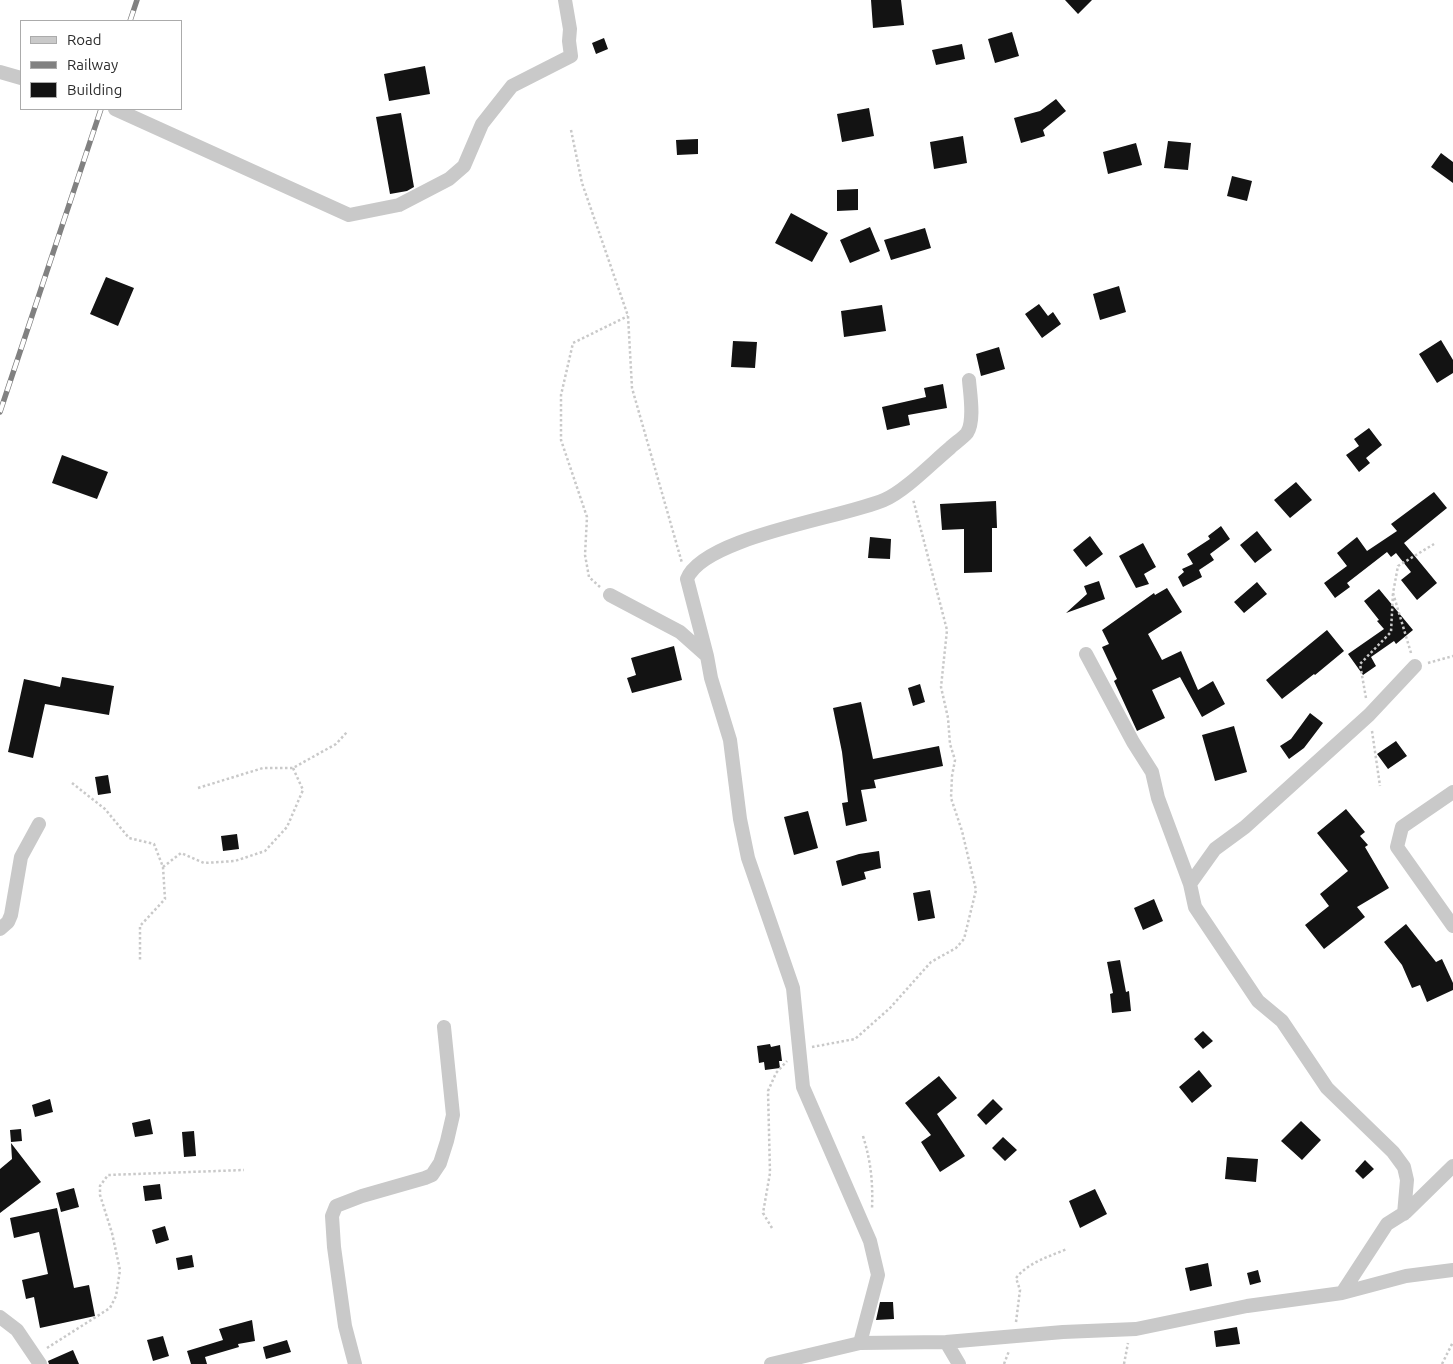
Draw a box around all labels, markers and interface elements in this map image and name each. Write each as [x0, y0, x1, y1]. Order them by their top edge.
legend [20, 20, 182, 110]
text: Road [67, 31, 102, 48]
text: Railway [67, 56, 118, 73]
text: Building [67, 81, 122, 98]

